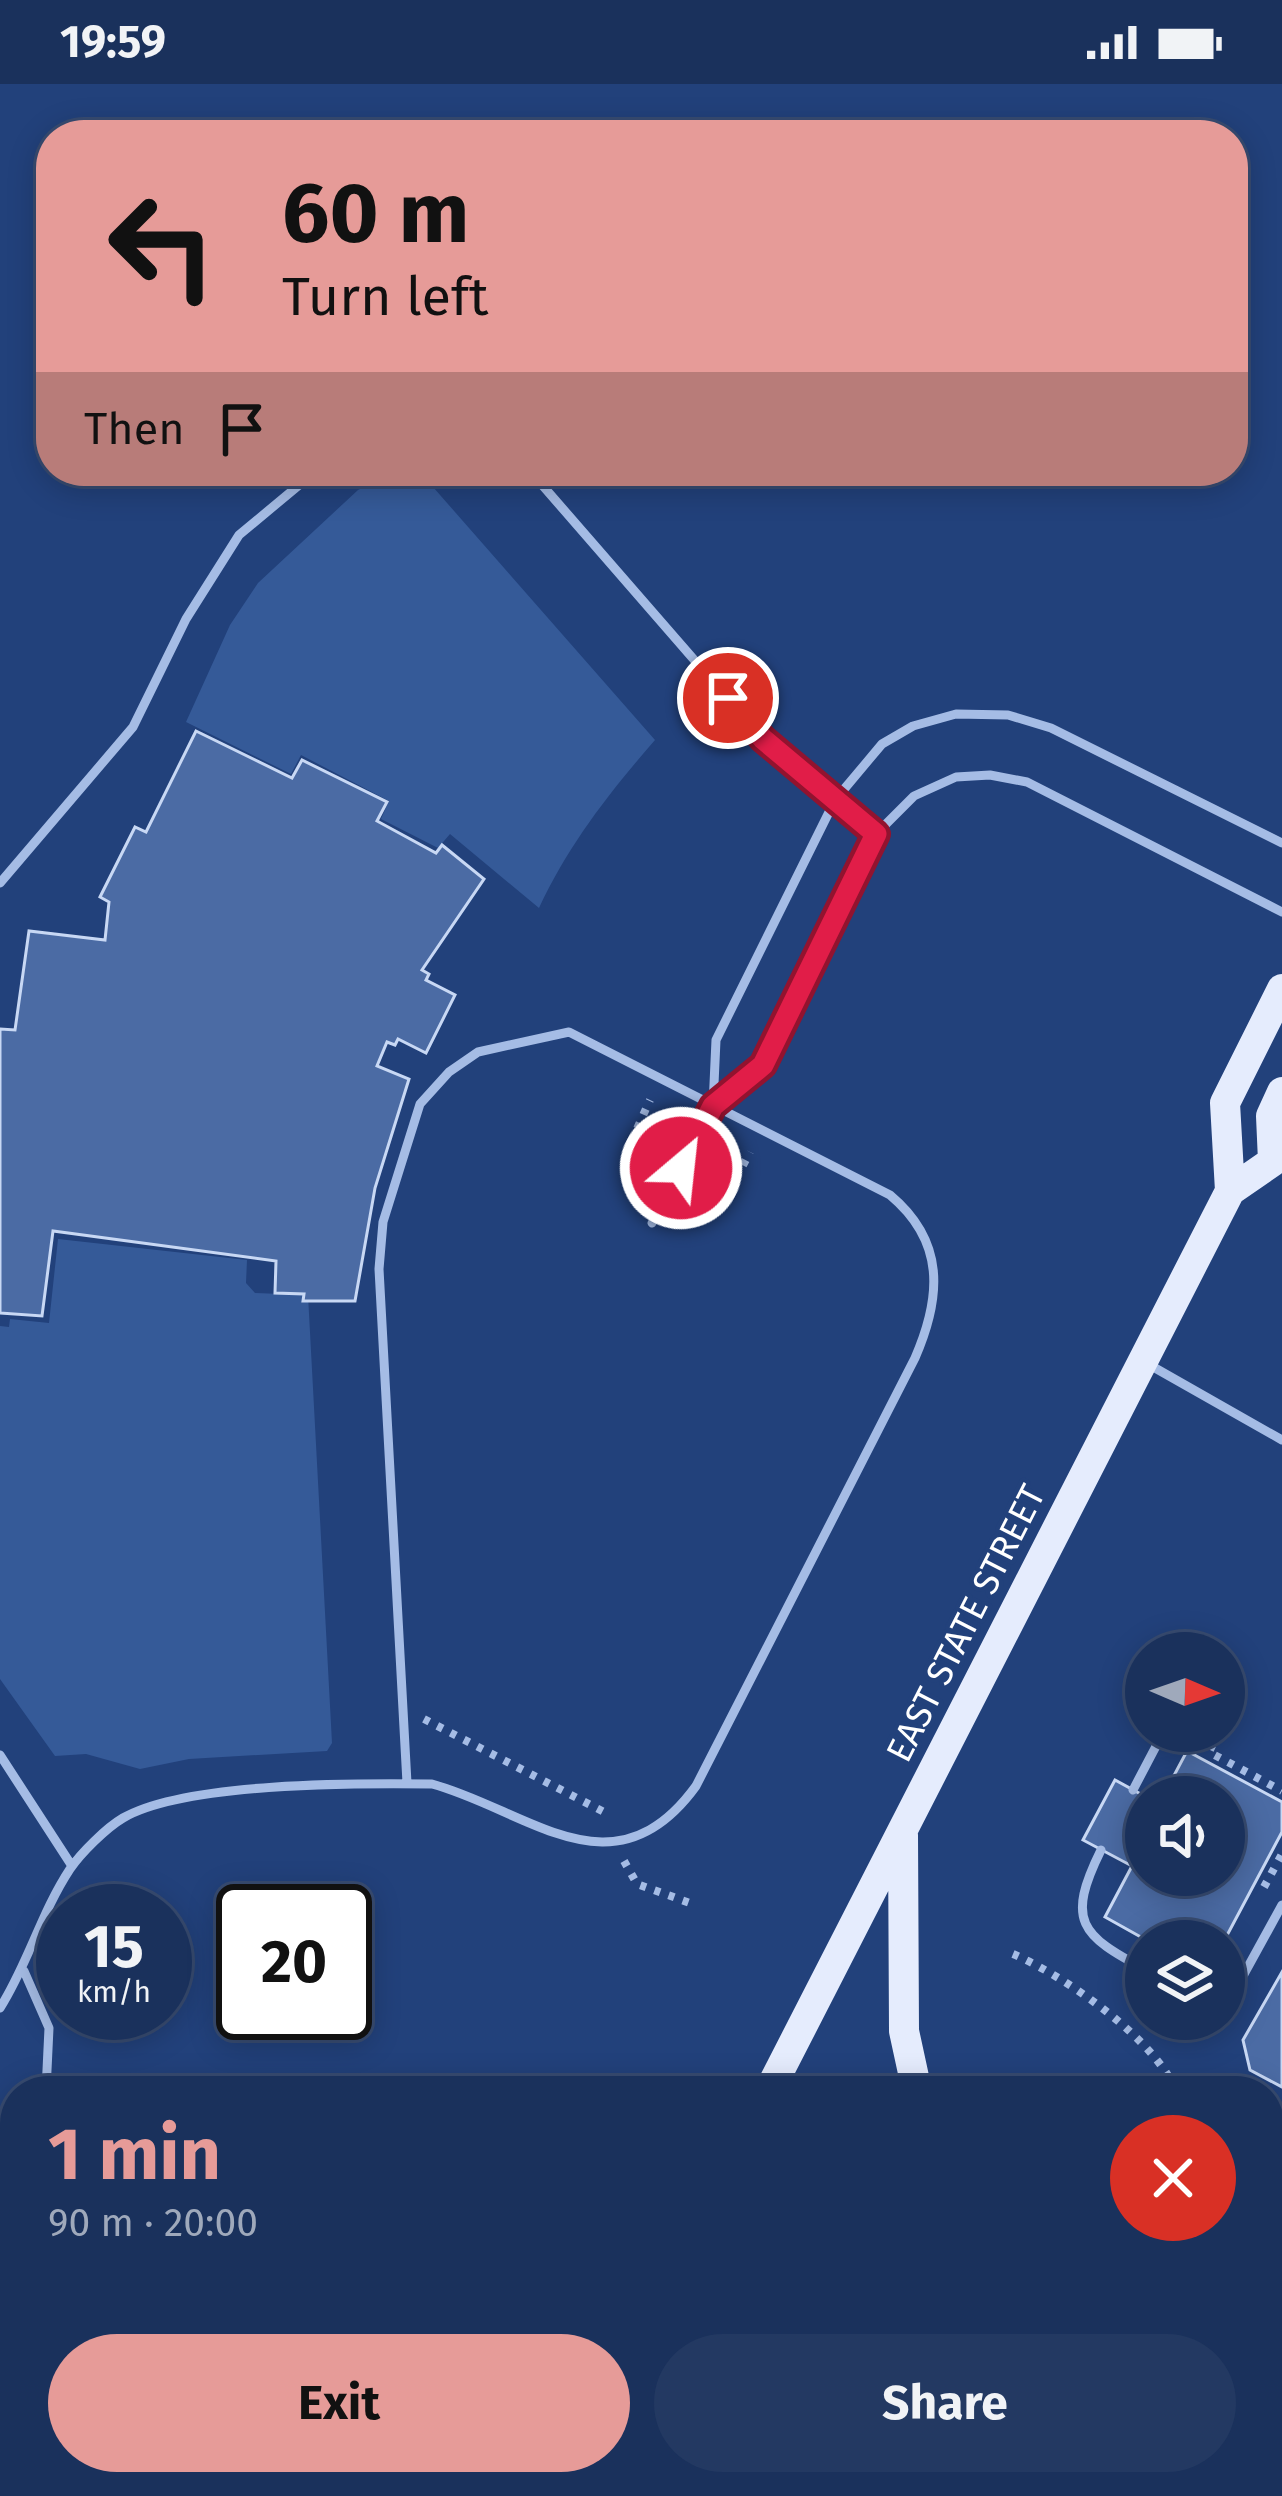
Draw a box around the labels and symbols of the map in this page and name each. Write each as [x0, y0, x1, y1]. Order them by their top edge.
pin [677, 647, 779, 749]
position arrow [618, 1105, 744, 1231]
street label: EAST STATE STREET [877, 1477, 1055, 1769]
north arrow [1125, 1632, 1245, 1752]
speed limit sign: 20 [216, 1884, 372, 2040]

